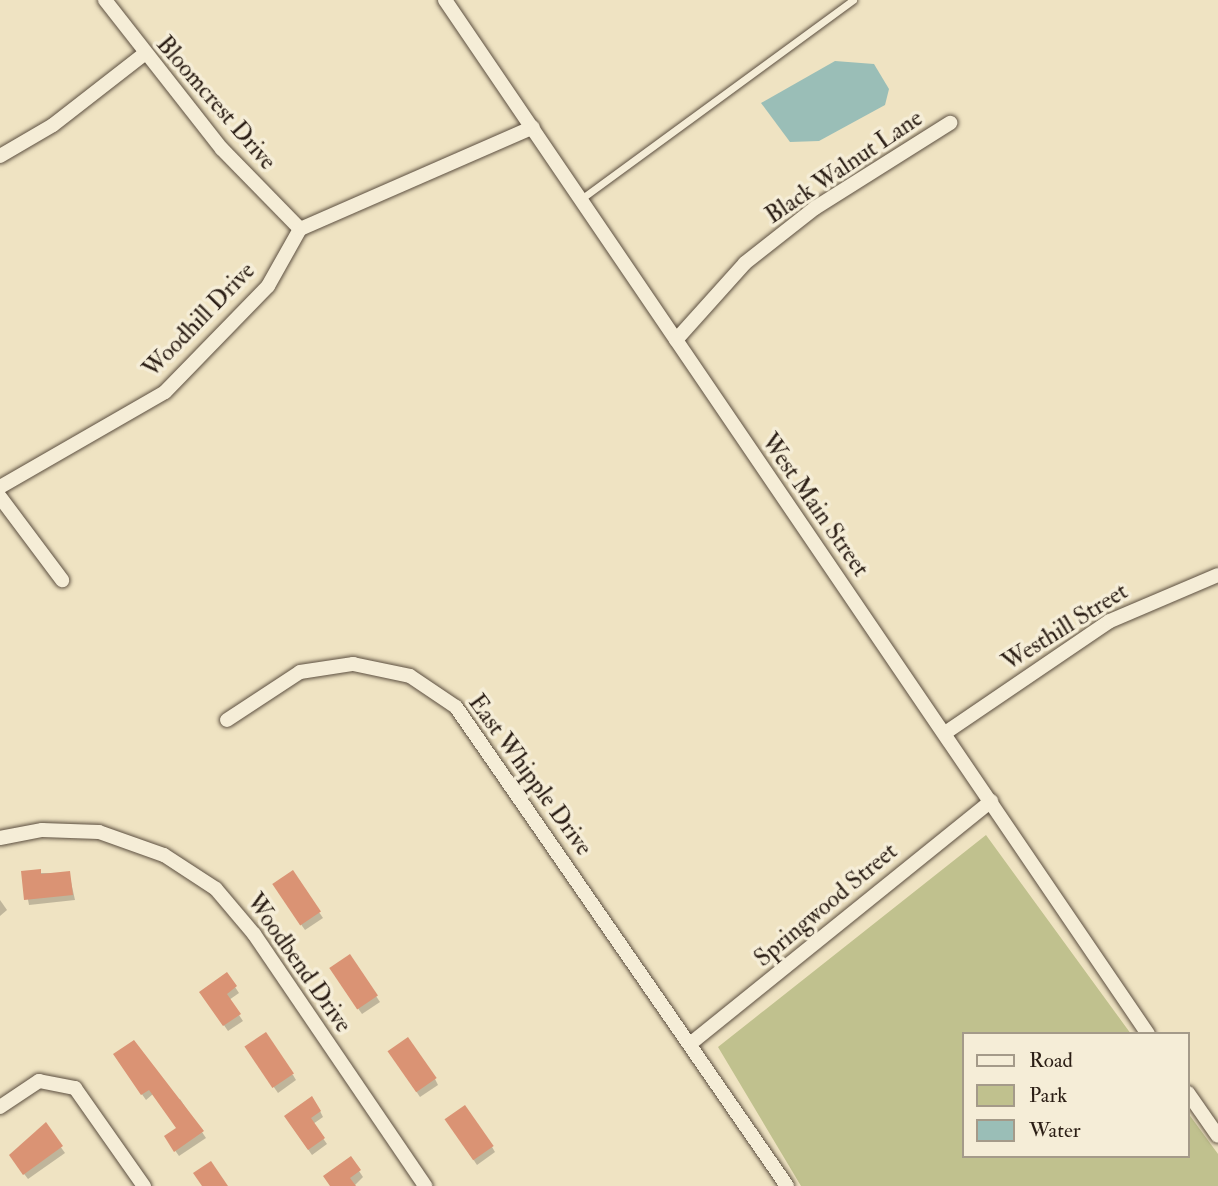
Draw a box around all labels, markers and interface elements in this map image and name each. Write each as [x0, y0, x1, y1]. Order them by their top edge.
street label: Bloomcrest Drive [150, 30, 282, 176]
street label: Black Walnut Lane [760, 104, 928, 230]
street label: Woodhill Drive [137, 257, 261, 383]
street label: West Main Street [755, 428, 875, 582]
street label: Westhill Street [997, 577, 1133, 677]
street label: East Whipple Drive [462, 689, 598, 861]
street label: Springwood Street [749, 837, 903, 973]
street label: Woodbend Drive [240, 888, 358, 1038]
legend [962, 1032, 1190, 1158]
text: Road [1029, 1047, 1073, 1074]
text: Park [1029, 1082, 1067, 1109]
text: Water [1029, 1117, 1081, 1144]

